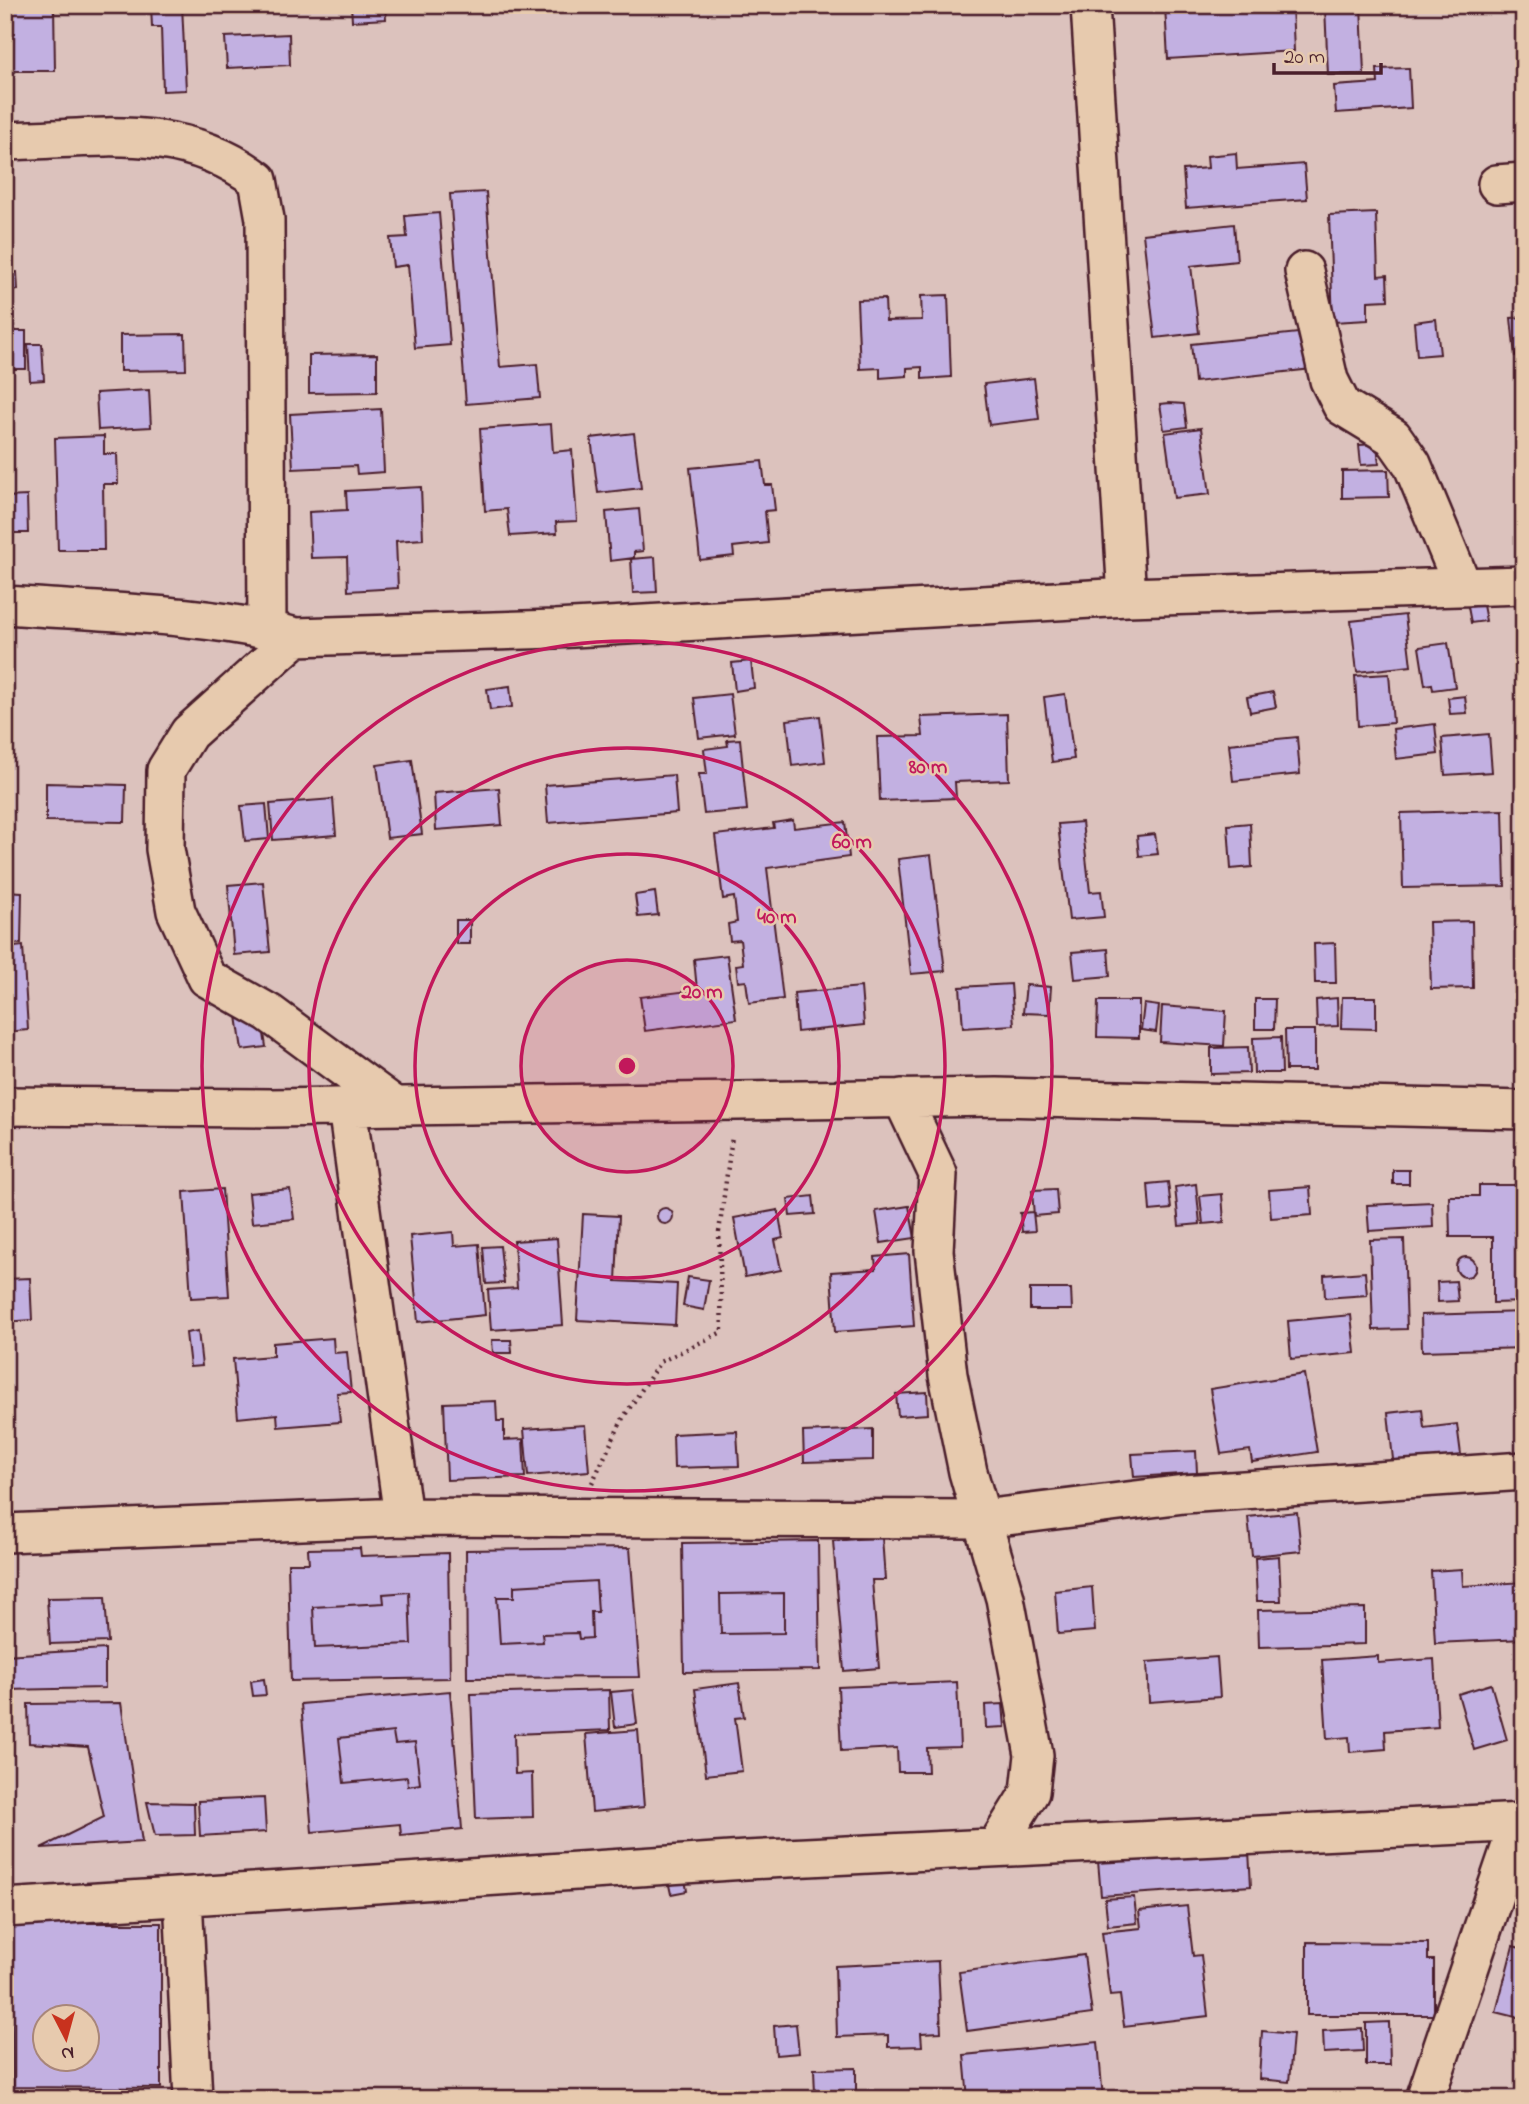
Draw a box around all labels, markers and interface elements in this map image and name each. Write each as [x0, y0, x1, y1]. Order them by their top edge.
scale bar [1274, 32, 1380, 76]
text: 20 m [1284, 43, 1325, 73]
text: 80 m [908, 753, 947, 783]
text: 60 m [832, 828, 872, 858]
text: 40 m [757, 903, 797, 933]
text: 20 m [680, 978, 723, 1008]
centre of rings [615, 1054, 639, 1078]
north arrow [32, 2002, 102, 2072]
text: N [60, 2038, 75, 2067]

